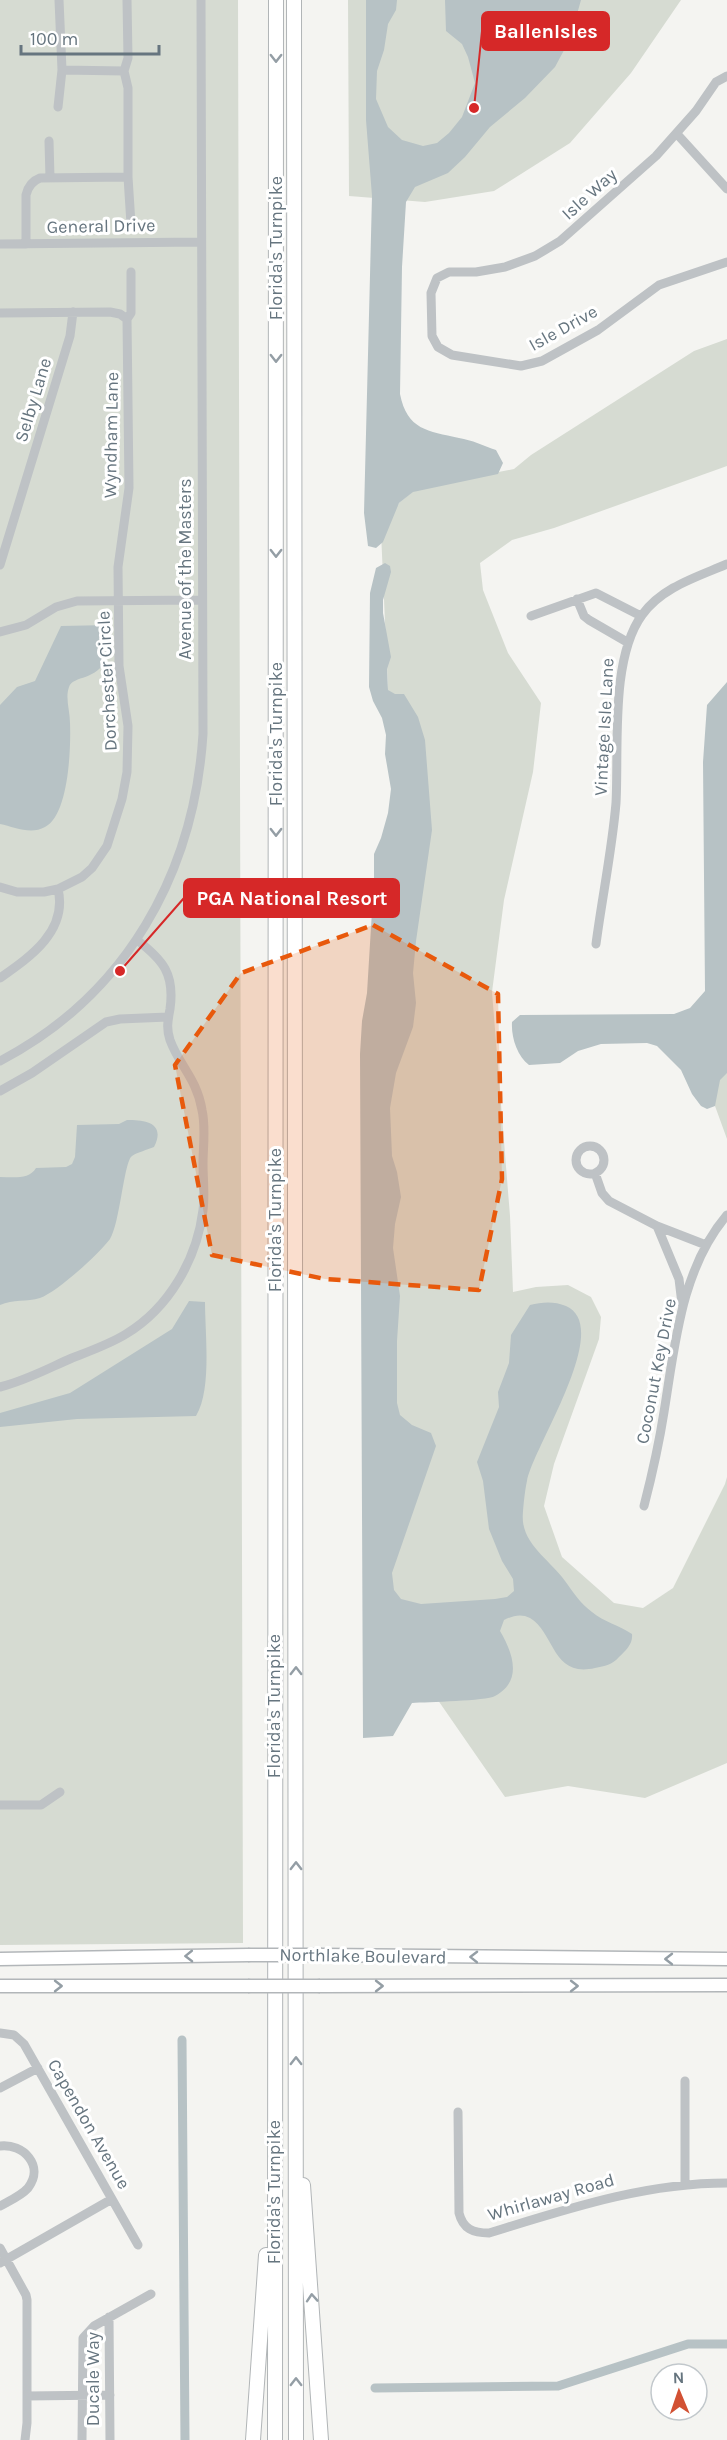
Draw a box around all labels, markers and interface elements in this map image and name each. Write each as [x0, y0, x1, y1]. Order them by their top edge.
callout: BallenIsles [482, 12, 609, 50]
scale bar [21, 18, 159, 56]
text: BallenIsles [494, 20, 598, 43]
text: 100 m [30, 28, 78, 50]
one-way arrow [270, 54, 282, 63]
street label: Isle Way [557, 163, 622, 225]
street label: Florida's Turnpike [265, 176, 287, 320]
street label: General Drive [46, 214, 156, 238]
street label: Isle Drive [525, 300, 601, 356]
one-way arrow [270, 354, 282, 363]
street label: Selby Lane [10, 355, 56, 445]
street label: Wyndham Lane [99, 372, 123, 498]
street label: Avenue of the Masters [174, 478, 196, 660]
one-way arrow [270, 549, 282, 558]
street label: Dorchester Circle [92, 610, 122, 752]
street label: Vintage Isle Lane [589, 657, 619, 797]
street label: Florida's Turnpike [265, 662, 287, 806]
one-way arrow [270, 828, 282, 837]
callout: PGA National Resort [184, 879, 399, 917]
text: PGA National Resort [197, 887, 388, 910]
street label: Florida's Turnpike [264, 1148, 286, 1292]
street label: Coconut Key Drive [631, 1296, 681, 1446]
street label: Florida's Turnpike [263, 1634, 285, 1778]
one-way arrow [290, 1666, 302, 1675]
one-way arrow [290, 1861, 302, 1870]
street label: Northlake Boulevard [279, 1944, 447, 1968]
one-way arrow [185, 1950, 194, 1962]
one-way arrow [469, 1951, 478, 1963]
one-way arrow [664, 1953, 673, 1965]
one-way arrow [54, 1980, 63, 1992]
one-way arrow [374, 1980, 383, 1992]
one-way arrow [569, 1980, 578, 1992]
street label: Capendon Avenue [43, 2055, 135, 2193]
one-way arrow [290, 2056, 302, 2065]
street label: Florida's Turnpike [263, 2120, 285, 2264]
street label: Whirlaway Road [485, 2168, 617, 2226]
one-way arrow [306, 2293, 319, 2302]
street label: Ducale Way [82, 2331, 104, 2426]
north arrow [649, 2362, 709, 2422]
text: N [672, 2368, 685, 2387]
one-way arrow [290, 2377, 302, 2386]

